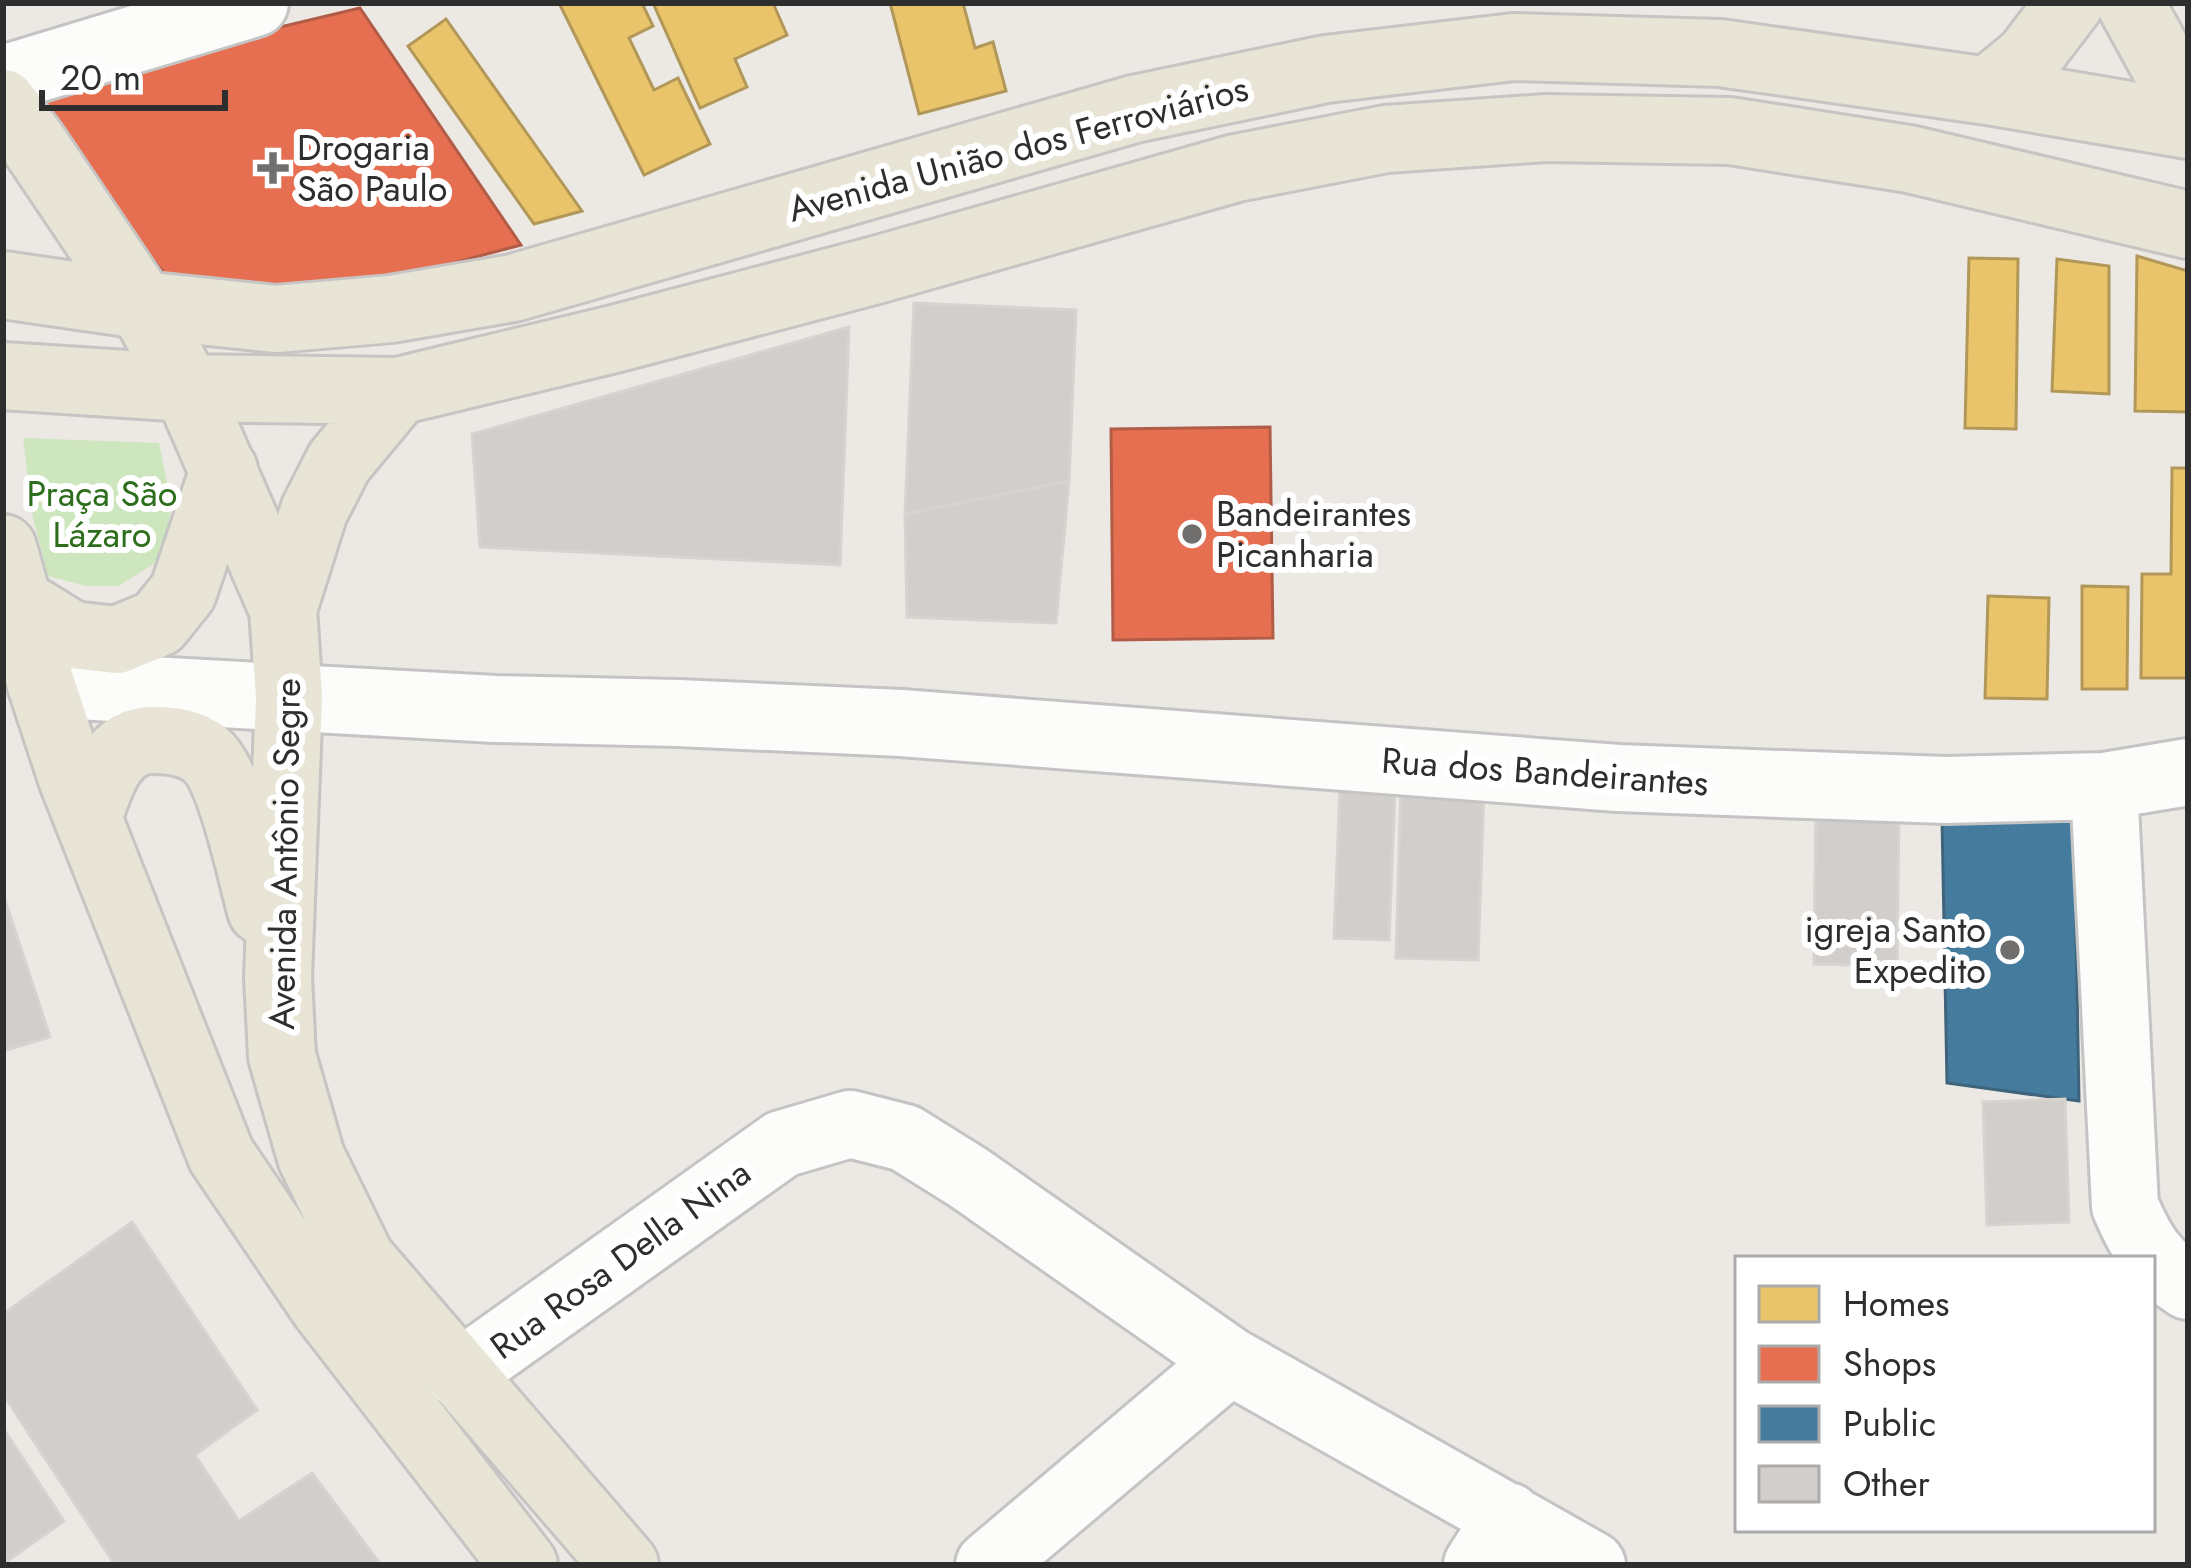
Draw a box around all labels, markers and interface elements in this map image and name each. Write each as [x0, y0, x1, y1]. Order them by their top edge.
scale bar [42, 36, 225, 110]
text: 20 m [60, 51, 141, 103]
street label: Avenida União dos Ferroviários [782, 62, 1254, 234]
place label: Drogaria São Paulo [297, 121, 447, 214]
marker: Drogaria São Paulo [260, 155, 286, 181]
park label: Praça São Lázaro [27, 467, 177, 560]
place label: Bandeirantes Picanharia [1216, 487, 1411, 580]
marker: Bandeirantes Picanharia [1179, 521, 1205, 547]
street label: Avenida Antônio Segre [255, 678, 313, 1030]
street label: Rua dos Bandeirantes [1380, 734, 1710, 808]
place label: igreja Santo Expedito [1804, 903, 1986, 996]
marker: igreja Santo Expedito [1997, 937, 2023, 963]
street label: Rua Rosa Della Nina [479, 1147, 761, 1371]
legend [1735, 1256, 2155, 1532]
text: Homes [1843, 1277, 1950, 1329]
text: Shops [1843, 1337, 1936, 1389]
text: Public [1843, 1397, 1936, 1449]
text: Other [1843, 1457, 1931, 1509]

